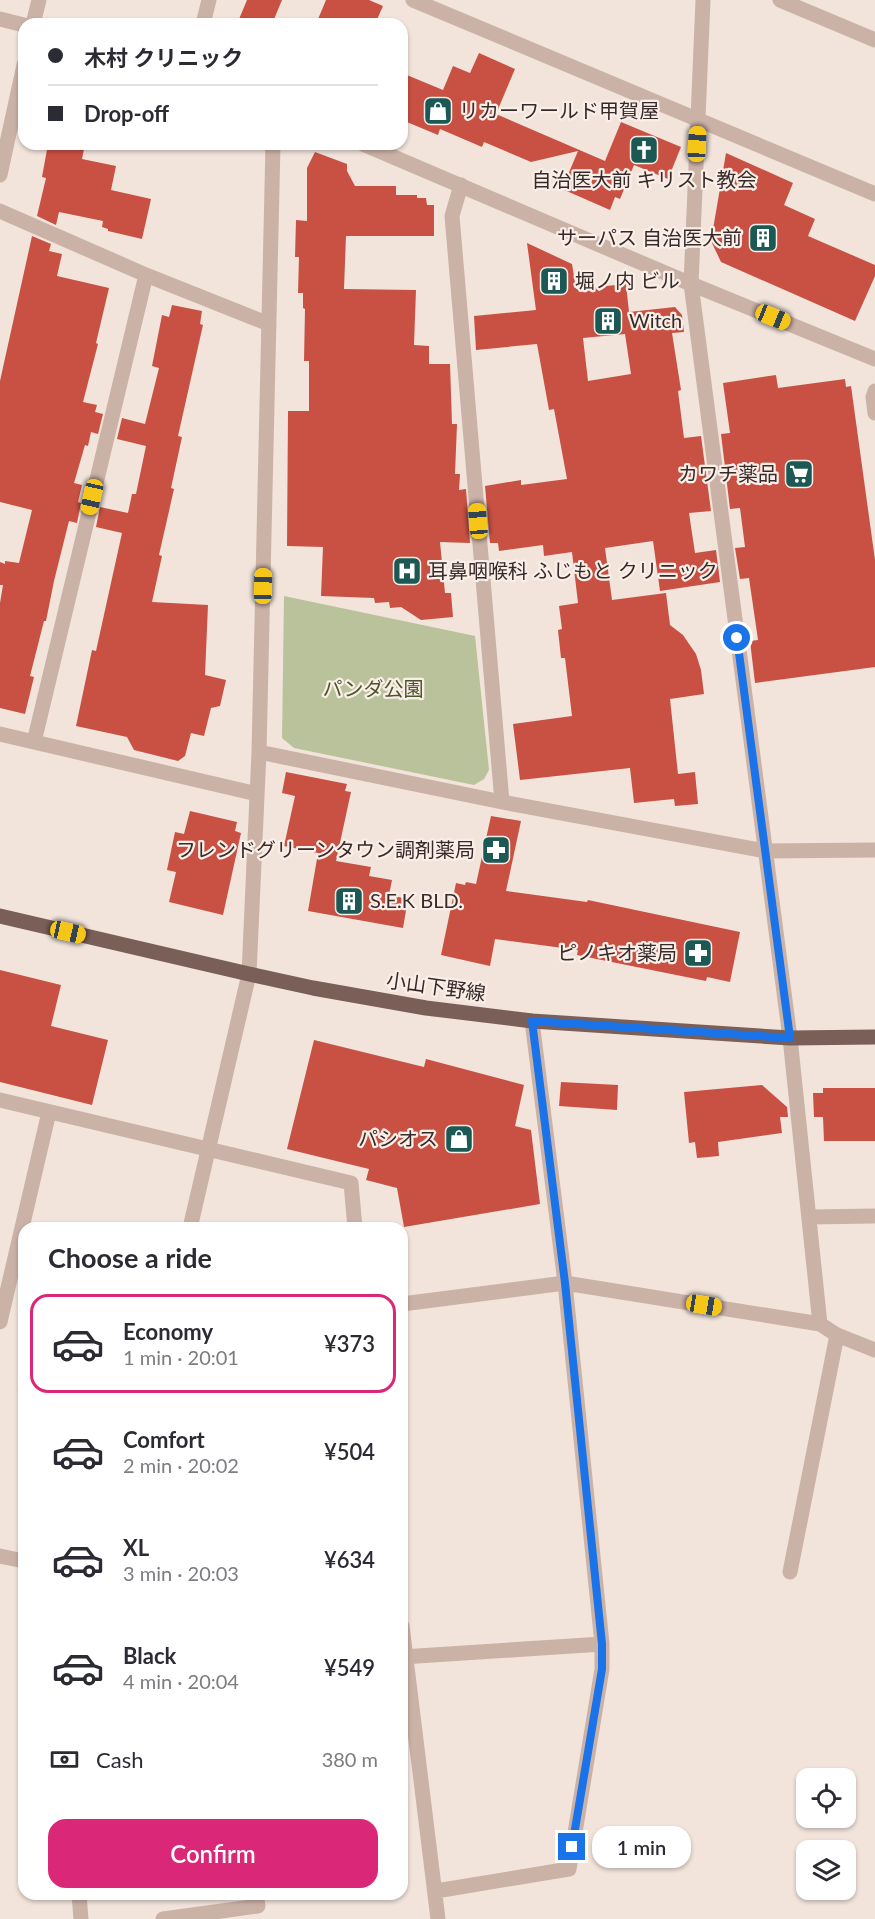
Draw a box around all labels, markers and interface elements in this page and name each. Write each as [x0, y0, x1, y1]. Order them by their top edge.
text: 木村 クリニック [84, 44, 243, 71]
shop icon: リカーワールド甲賀屋 [422, 95, 454, 127]
place label: リカーワールド甲賀屋 [459, 98, 659, 122]
text: Drop-off [84, 100, 169, 127]
car [687, 126, 707, 162]
church icon: 自治医大前 キリスト教会 [628, 134, 660, 166]
place label: 自治医大前 キリスト教会 [531, 167, 757, 191]
building icon: サーパス 自治医大前 [747, 222, 779, 254]
place label: サーパス 自治医大前 [557, 225, 742, 249]
building icon: 堀ノ内 ビル [538, 265, 570, 297]
place label: 堀ノ内 ビル [575, 268, 680, 292]
car [753, 302, 793, 332]
building icon: Witch [592, 305, 624, 337]
place label: Witch [629, 308, 682, 332]
supermarket icon: カワチ薬品 [783, 458, 815, 490]
place label: カワチ薬品 [678, 461, 778, 485]
car [79, 477, 105, 517]
car [467, 502, 489, 540]
hospital icon: 耳鼻咽喉科 ふじもと クリニック [391, 555, 423, 587]
place label: 耳鼻咽喉科 ふじもと クリニック [428, 558, 718, 582]
car [254, 568, 272, 604]
route start [723, 624, 750, 651]
park label: パンダ公園 [323, 676, 424, 700]
pharmacy icon: フレンドグリーンタウン調剤薬局 [480, 834, 512, 866]
place label: フレンドグリーンタウン調剤薬局 [176, 837, 475, 861]
building icon: S.E.K BLD. [333, 885, 365, 917]
place label: S.E.K BLD. [370, 888, 463, 912]
car [48, 919, 88, 945]
pharmacy icon: ピノキオ薬局 [682, 937, 714, 969]
place label: ピノキオ薬局 [557, 940, 677, 964]
street label: 小山下野線 [385, 967, 487, 1005]
shop icon: パシオス [443, 1123, 475, 1155]
place label: パシオス [358, 1126, 438, 1150]
text: Choose a ride [48, 1241, 212, 1274]
car [685, 1293, 723, 1317]
icon: car [51, 1317, 105, 1371]
text: Economy [123, 1318, 213, 1345]
text: ¥373 [324, 1330, 375, 1357]
text: 1 min · 20:01 [123, 1345, 239, 1369]
icon: car [51, 1425, 105, 1479]
text: Comfort [123, 1426, 205, 1453]
text: ¥504 [324, 1438, 375, 1465]
text: 2 min · 20:02 [123, 1453, 239, 1477]
icon: car [51, 1533, 105, 1587]
text: XL [123, 1534, 149, 1561]
text: ¥634 [324, 1546, 375, 1573]
text: 3 min · 20:03 [123, 1561, 239, 1585]
icon: car [51, 1641, 105, 1695]
text: Black [123, 1642, 176, 1669]
text: ¥549 [324, 1654, 375, 1681]
text: 4 min · 20:04 [123, 1669, 239, 1693]
icon: cash [48, 1743, 81, 1776]
text: Cash [96, 1746, 143, 1773]
text: 380 m [322, 1747, 378, 1771]
map controls [796, 1768, 856, 1900]
button: locate [796, 1768, 856, 1828]
button: Confirm [48, 1819, 378, 1888]
callout: 1 min [593, 1826, 692, 1868]
route end [558, 1833, 585, 1860]
text: 1 min [617, 1835, 666, 1859]
button: layers [796, 1840, 856, 1900]

